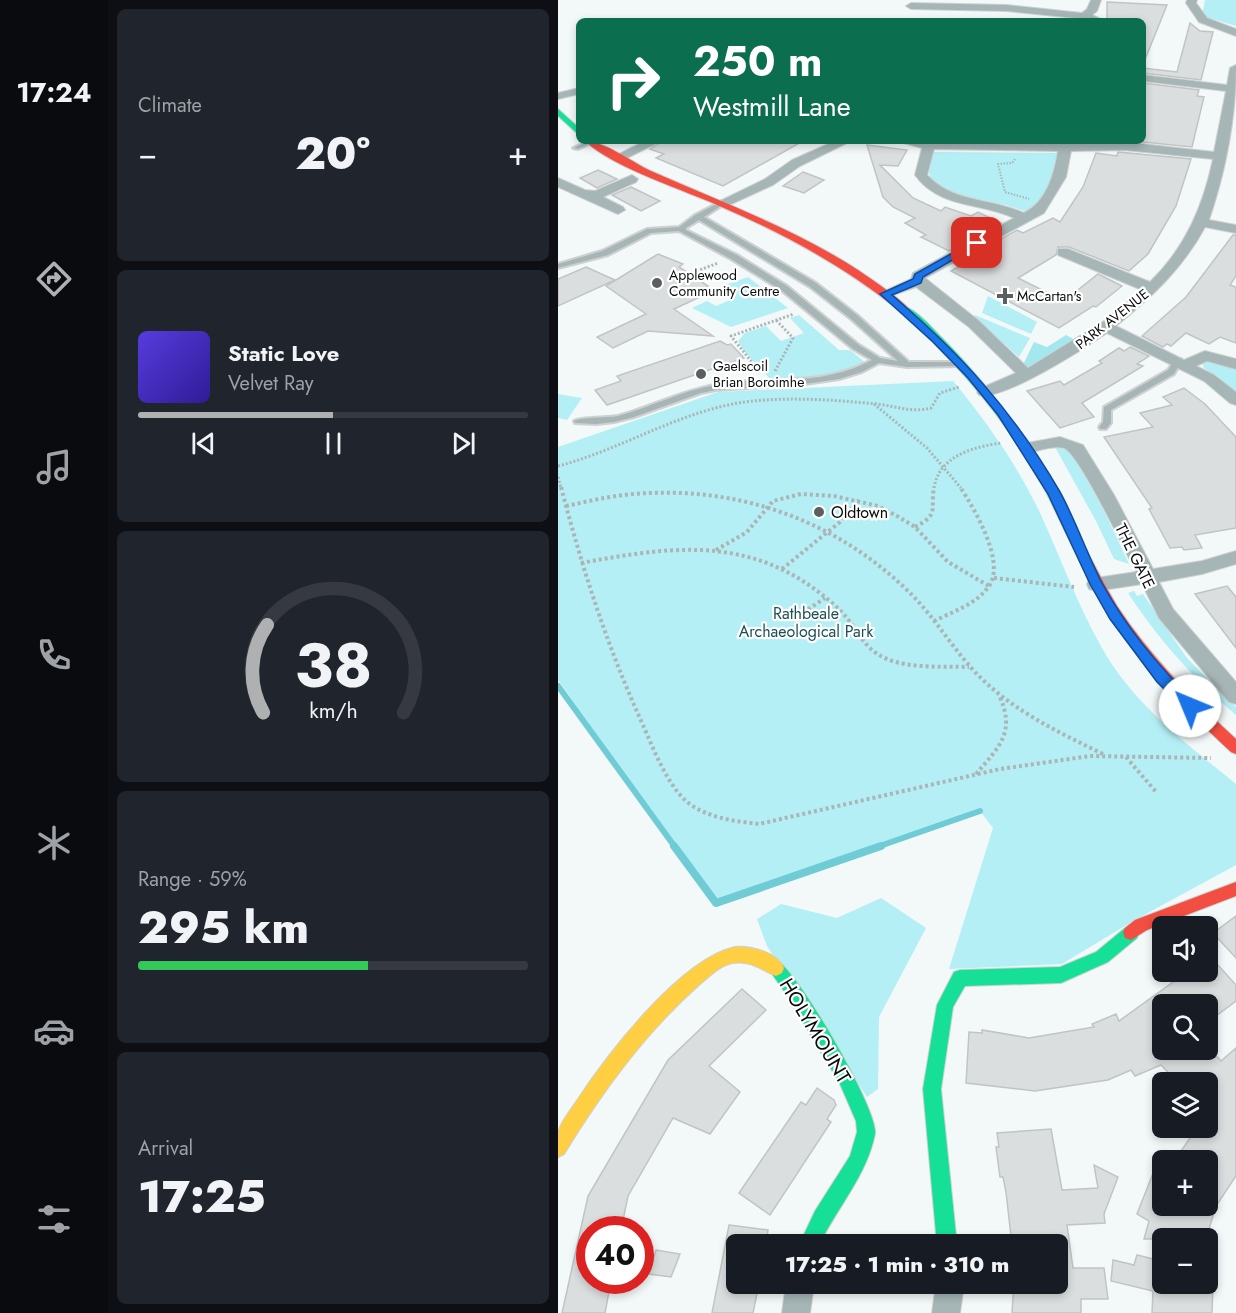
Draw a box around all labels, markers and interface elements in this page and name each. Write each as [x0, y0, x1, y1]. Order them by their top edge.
text: 250 m [693, 31, 823, 92]
icon: right [594, 42, 672, 120]
text: 17:24 [16, 73, 92, 112]
text: Westmill Lane [693, 87, 851, 126]
text: Climate [138, 91, 202, 120]
text: 20° [295, 121, 370, 186]
text: − [138, 130, 157, 177]
text: + [508, 130, 528, 177]
pin [951, 217, 1002, 268]
icon: arrive [960, 226, 993, 259]
icon: directions [33, 258, 75, 300]
place label: Applewood Community Centre [669, 265, 779, 301]
marker: Applewood Community Centre [650, 276, 664, 290]
street label: PARK AVENUE [1071, 284, 1153, 354]
place label: McCartan's [1017, 286, 1082, 306]
marker: McCartan's [998, 289, 1012, 303]
text: Static Love [228, 337, 339, 369]
place label: Gaelscoil Brian Boroimhe [713, 356, 804, 392]
marker: Gaelscoil Brian Boroimhe [694, 367, 708, 381]
text: Velvet Ray [228, 369, 314, 398]
icon: previous [187, 427, 220, 460]
icon: pause [317, 427, 350, 460]
icon: next [447, 427, 480, 460]
icon: music [33, 446, 75, 488]
place label: Oldtown [831, 501, 888, 524]
marker: Oldtown [812, 505, 826, 519]
street label: THE GATE [1109, 519, 1161, 593]
park label: Rathbeale Archaeological Park [739, 602, 874, 643]
text: 38 [294, 621, 372, 711]
icon: phone [33, 634, 75, 676]
position arrow [1158, 674, 1222, 738]
text: km/h [309, 696, 357, 727]
icon: climate [33, 822, 75, 864]
text: Range · 59% [138, 865, 247, 894]
text: 295 km [138, 895, 309, 960]
map controls [1152, 916, 1218, 1294]
button: sound [1152, 916, 1218, 982]
street label: HOLYMOUNT [772, 973, 858, 1090]
button: search [1152, 994, 1218, 1060]
icon: car [33, 1010, 75, 1052]
button: layers [1152, 1072, 1218, 1138]
text: Arrival [138, 1134, 193, 1163]
button: + [1152, 1150, 1218, 1216]
text: 17:25 [138, 1164, 266, 1229]
icon: filters [33, 1198, 75, 1240]
speed limit sign: 40 [576, 1216, 654, 1294]
button: − [1152, 1228, 1218, 1294]
text: 17:25 · 1 min · 310 m [785, 1248, 1009, 1280]

